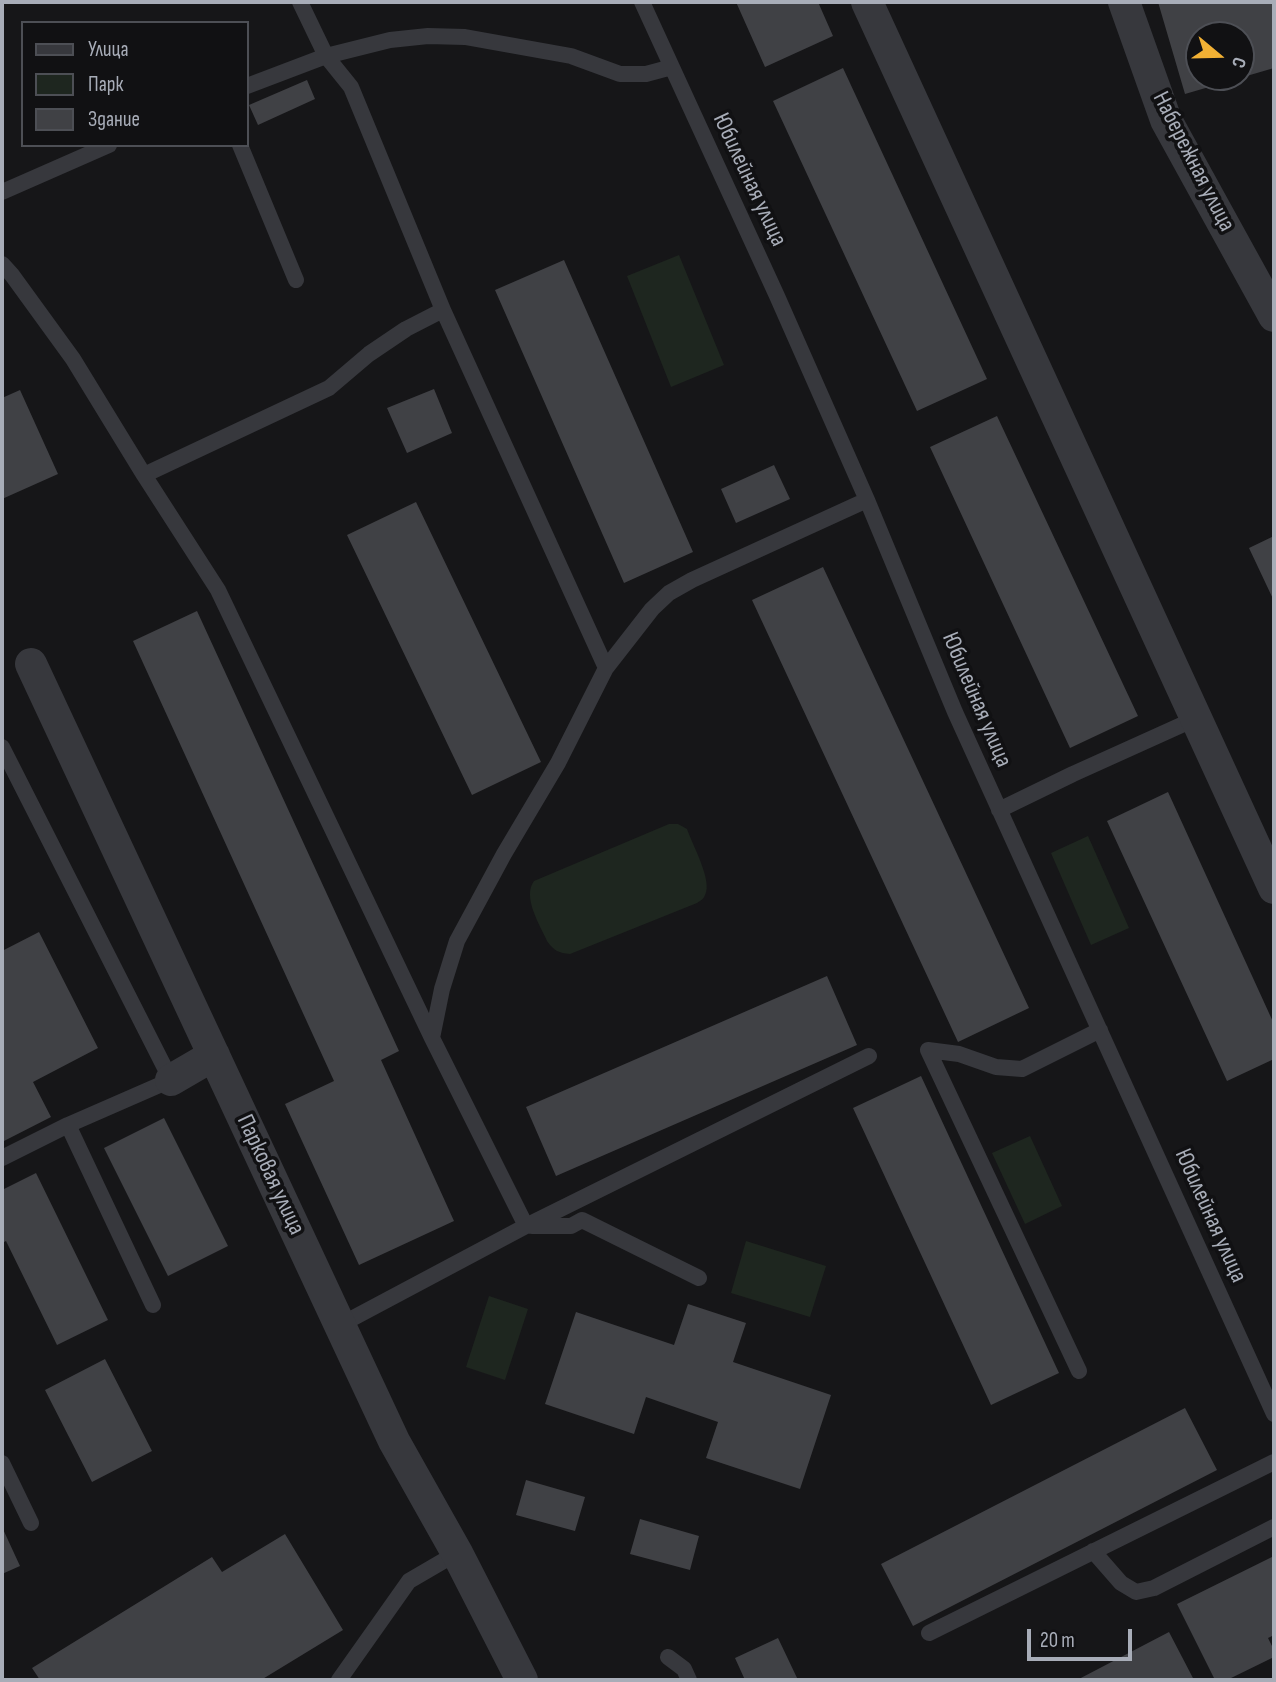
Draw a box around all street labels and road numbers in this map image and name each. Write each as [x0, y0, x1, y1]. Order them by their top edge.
street label: Набережная улица [1145, 87, 1241, 237]
street label: Юбилейная улица [706, 109, 792, 251]
street label: Юбилейная улица [935, 628, 1017, 772]
street label: Парковая улица [230, 1110, 310, 1240]
street label: Юбилейная улица [1168, 1145, 1252, 1287]

